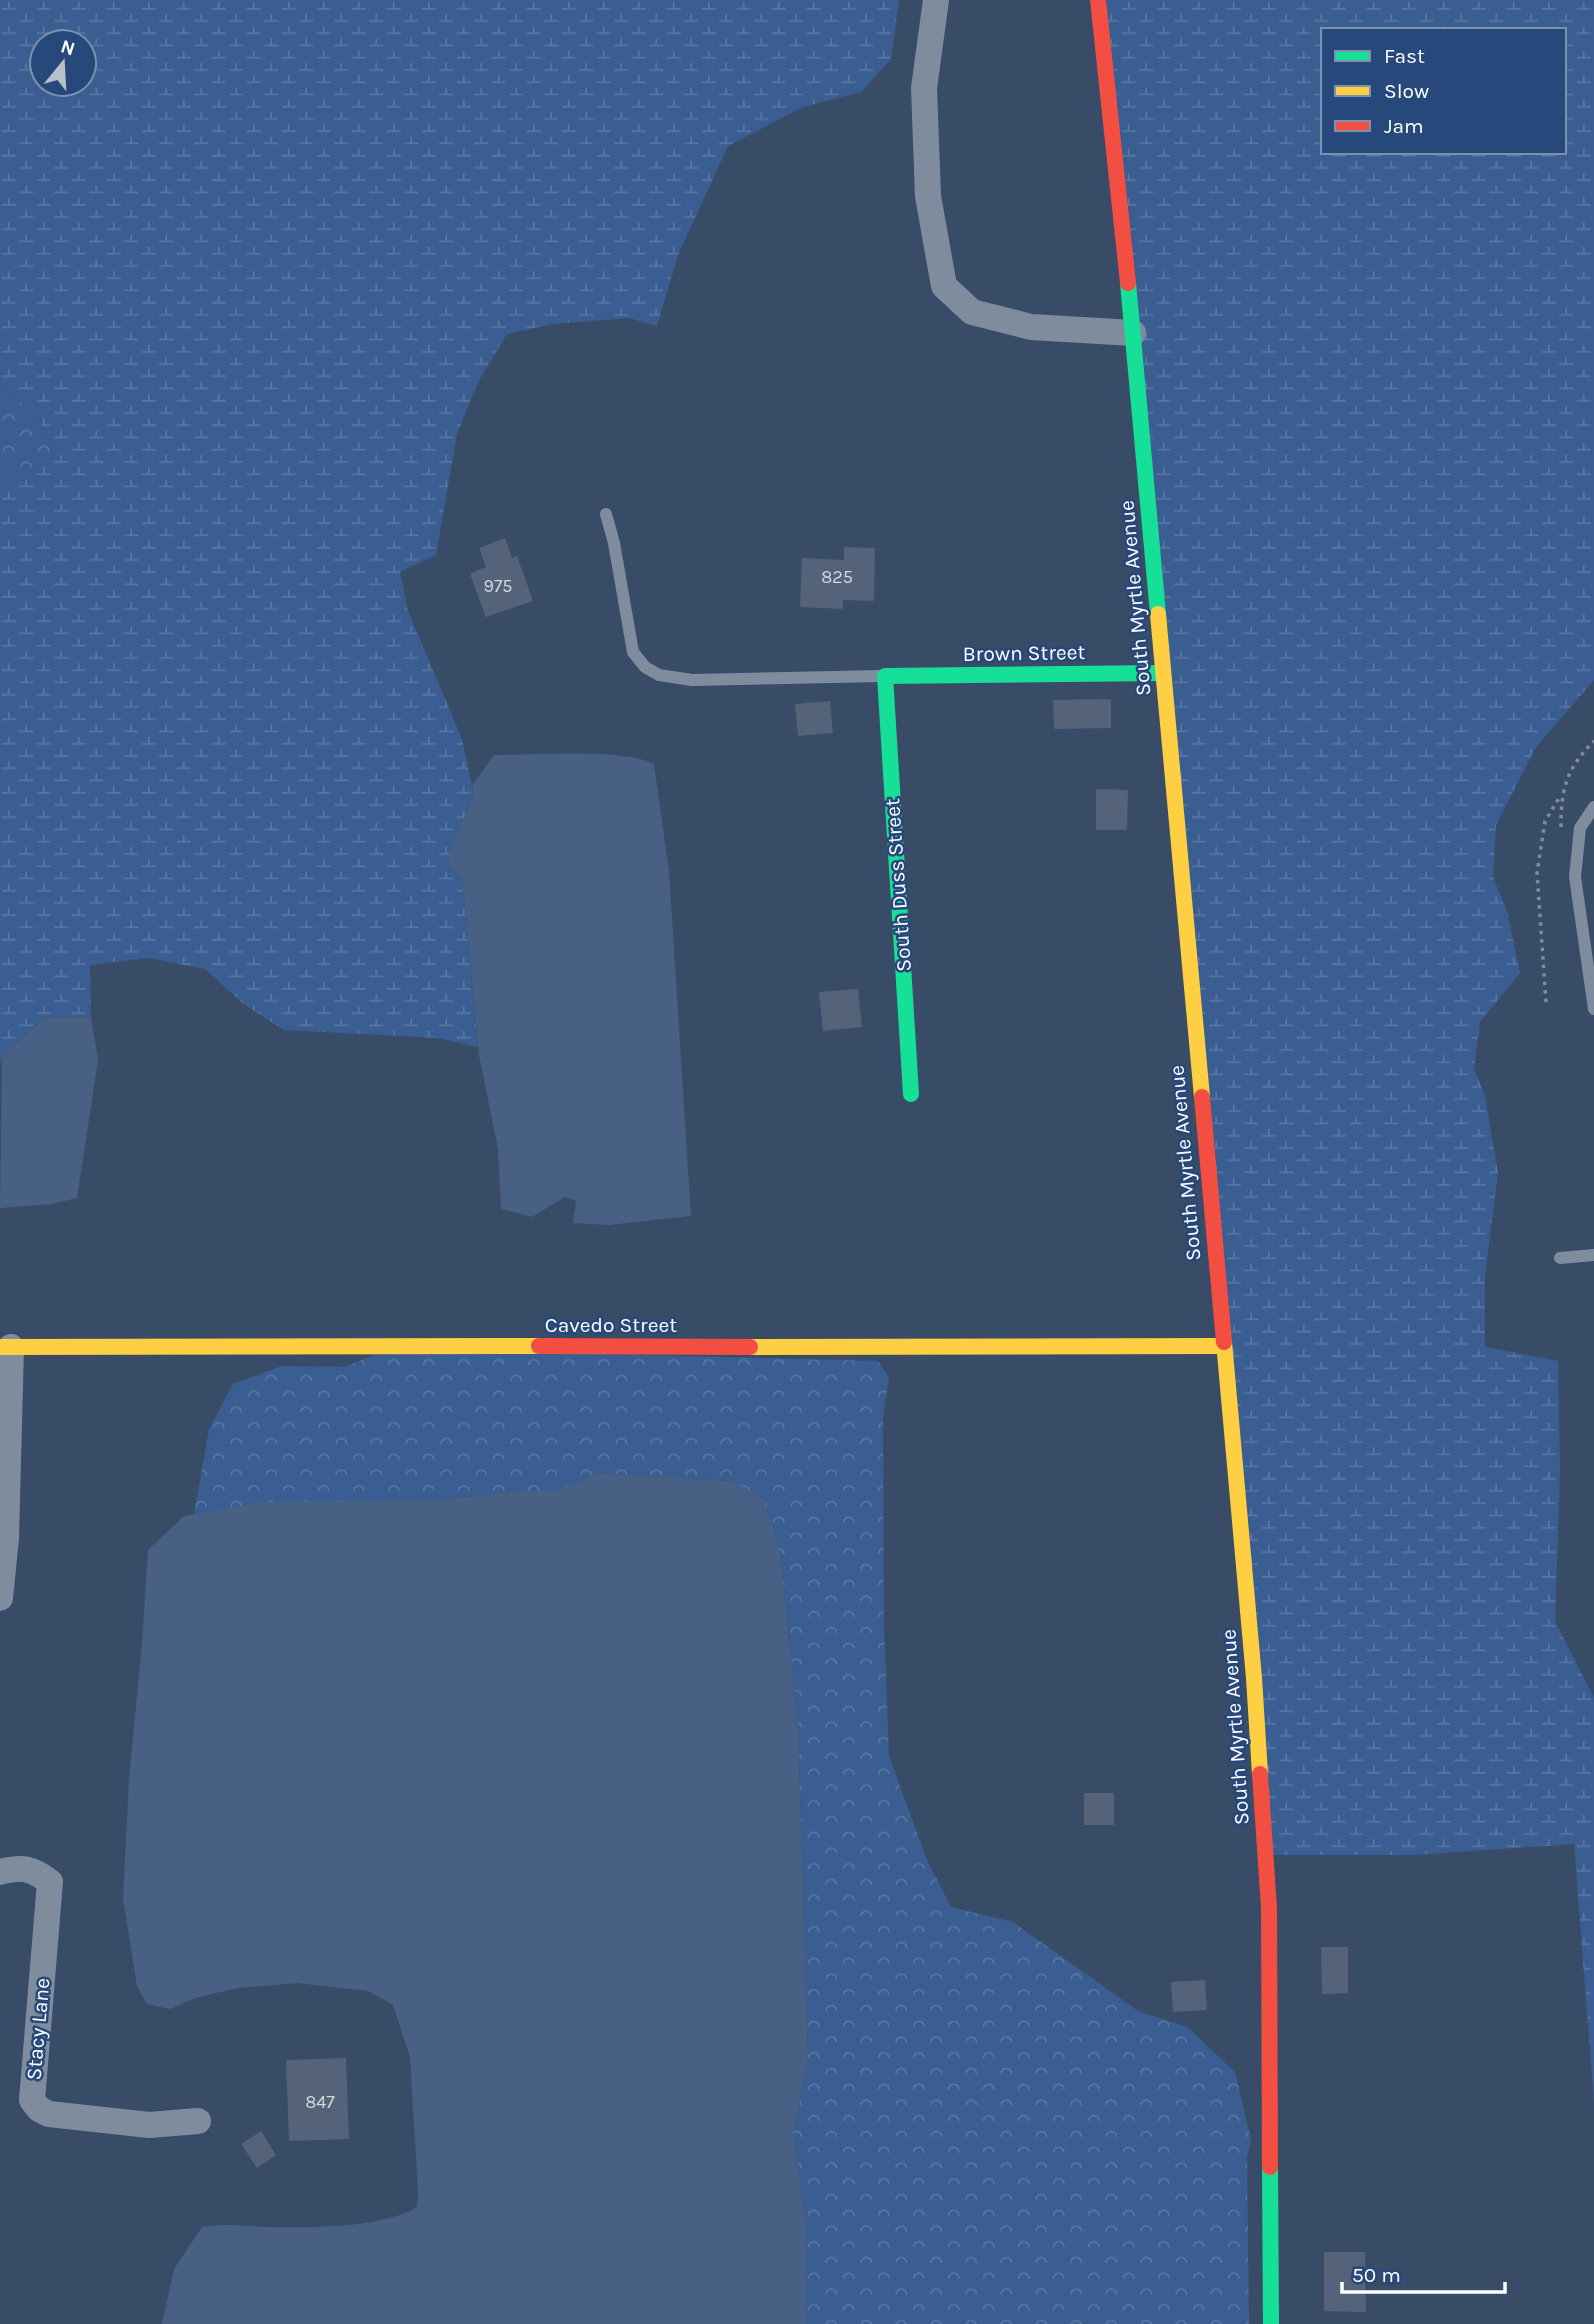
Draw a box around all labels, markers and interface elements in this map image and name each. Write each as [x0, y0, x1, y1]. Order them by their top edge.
north arrow [28, 28, 98, 98]
legend [1321, 28, 1566, 154]
text: N [58, 35, 78, 60]
text: Fast [1384, 44, 1425, 68]
text: Slow [1384, 79, 1429, 103]
text: Jam [1384, 114, 1424, 138]
street label: South Myrtle Avenue [1114, 499, 1156, 697]
house number: 825 [821, 566, 853, 588]
house number: 975 [483, 575, 513, 597]
street label: Brown Street [962, 640, 1086, 666]
street label: South Duss Street [880, 797, 916, 972]
street label: South Myrtle Avenue [1164, 1064, 1206, 1262]
street label: Cavedo Street [545, 1313, 677, 1337]
street label: South Myrtle Avenue [1216, 1628, 1254, 1826]
street label: Stacy Lane [22, 1977, 54, 2081]
house number: 847 [305, 2091, 335, 2113]
scale bar [1342, 2250, 1505, 2294]
text: 50 m [1352, 2263, 1401, 2287]

